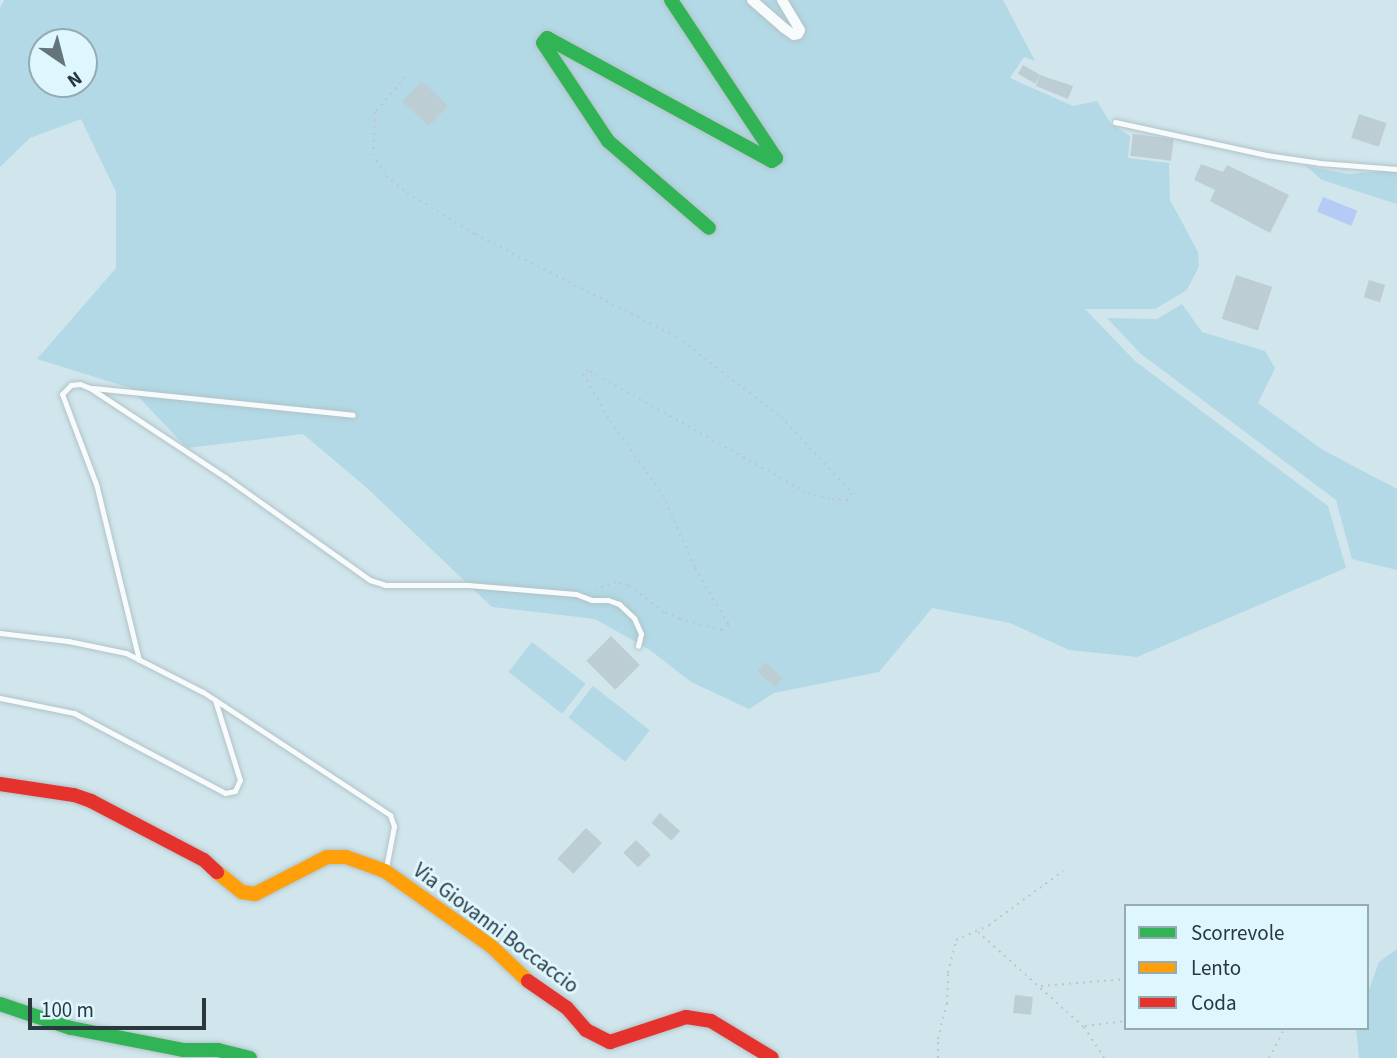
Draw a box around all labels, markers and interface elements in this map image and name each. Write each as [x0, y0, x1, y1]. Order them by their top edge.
north arrow [28, 28, 98, 98]
text: N [61, 64, 87, 94]
street label: Via Giovanni Boccaccio [408, 858, 584, 998]
legend [1124, 904, 1369, 1030]
text: Scorrevole [1191, 918, 1285, 948]
text: Lento [1191, 953, 1241, 983]
scale bar [32, 984, 210, 1028]
text: Coda [1191, 988, 1237, 1018]
text: 100 m [41, 995, 94, 1025]

